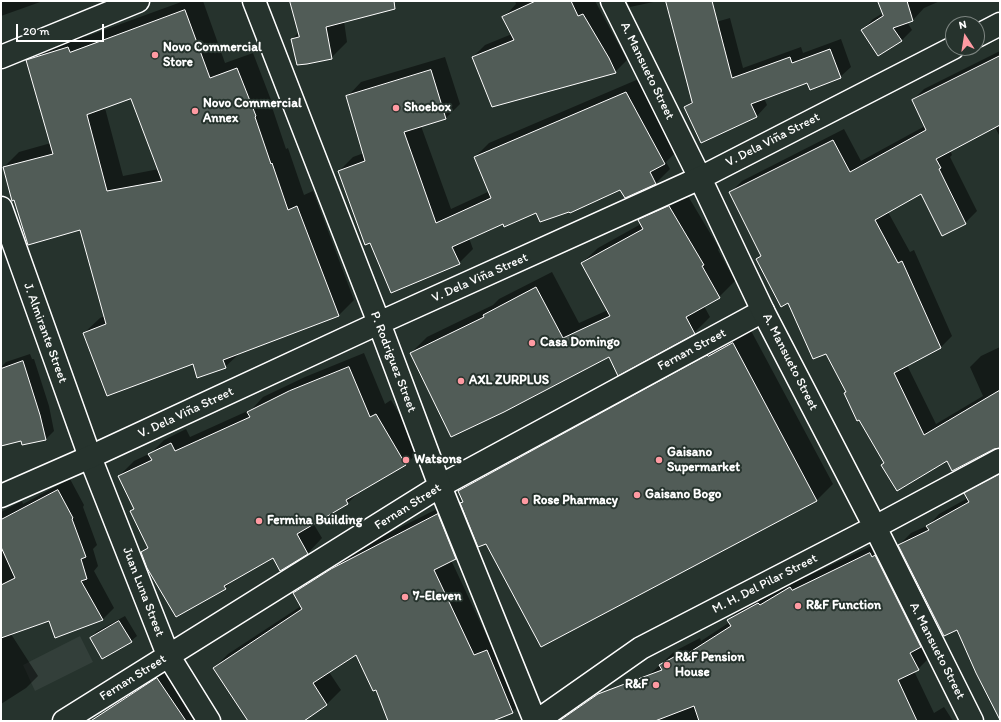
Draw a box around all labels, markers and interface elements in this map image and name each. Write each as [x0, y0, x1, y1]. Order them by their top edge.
scale bar [18, 16, 106, 42]
north arrow [945, 16, 985, 56]
text: N [958, 18, 968, 32]
street label: A. Mansueto Street [617, 20, 677, 122]
text: 20 m [23, 24, 50, 38]
place label: Novo Commercial Store [163, 40, 262, 71]
marker: Novo Commercial Store [150, 50, 160, 60]
place label: Novo Commercial Annex [203, 96, 302, 127]
place label: Shoebox [404, 100, 451, 116]
marker: Shoebox [391, 103, 401, 113]
marker: Novo Commercial Annex [190, 106, 200, 116]
street label: V. Dela Viña Street [723, 110, 823, 170]
street label: V. Dela Viña Street [430, 250, 530, 306]
street label: J. Almirante Street [20, 281, 70, 385]
street label: P. Rodriguez Street [367, 309, 419, 415]
street label: A. Mansueto Street [759, 311, 821, 413]
street label: Fernan Street [655, 325, 729, 375]
place label: Casa Domingo [540, 335, 620, 351]
marker: Casa Domingo [527, 338, 537, 348]
place label: AXL ZURPLUS [469, 373, 549, 389]
marker: AXL ZURPLUS [456, 376, 466, 386]
street label: V. Dela Viña Street [136, 384, 236, 442]
place label: Gaisano Supermarket [667, 445, 740, 476]
place label: Watsons [414, 452, 462, 468]
marker: Watsons [401, 455, 411, 465]
marker: Gaisano Supermarket [654, 455, 664, 465]
street label: Fernan Street [372, 480, 444, 534]
place label: Gaisano Bogo [645, 487, 721, 503]
marker: Gaisano Bogo [632, 490, 642, 500]
place label: Rose Pharmacy [533, 493, 618, 509]
marker: Rose Pharmacy [520, 496, 530, 506]
place label: Fermina Building [267, 513, 362, 529]
marker: Fermina Building [254, 516, 264, 526]
street label: Juan Luna Street [119, 545, 167, 639]
street label: M. H. Del Pilar Street [710, 551, 820, 617]
place label: 7-Eleven [413, 589, 461, 605]
marker: 7-Eleven [400, 592, 410, 602]
place label: R&F Function [806, 598, 881, 614]
street label: A. Mansueto Street [906, 600, 968, 702]
marker: R&F Function [793, 601, 803, 611]
place label: R&F Pension House [675, 650, 745, 681]
street label: Fernan Street [97, 651, 169, 705]
marker: R&F Pension House [662, 660, 672, 670]
place label: R&F [625, 677, 648, 693]
marker: R&F [651, 680, 661, 690]

